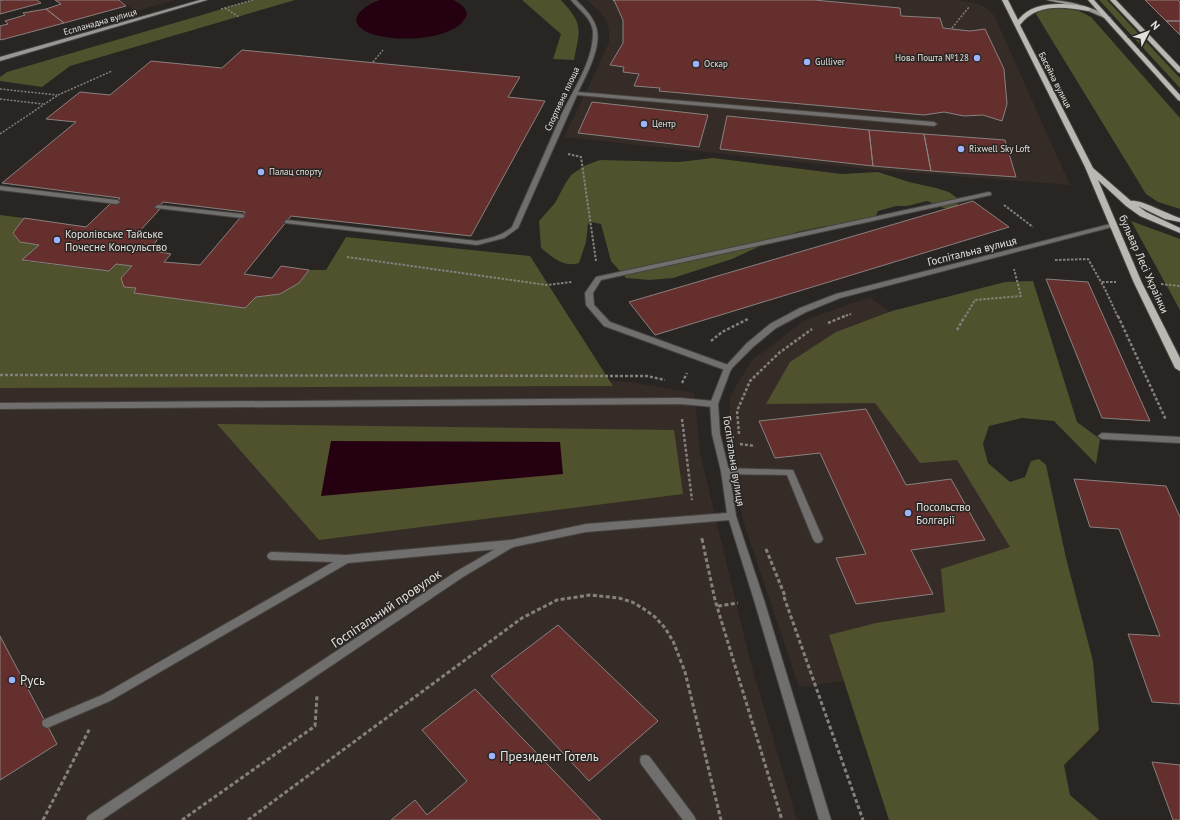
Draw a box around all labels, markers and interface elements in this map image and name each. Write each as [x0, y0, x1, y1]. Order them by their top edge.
street label: Еспланадна вулиця [62, 6, 138, 37]
north arrow [1128, 12, 1168, 52]
text: N [1148, 18, 1163, 33]
street label: Басейна вулиця [1037, 50, 1074, 110]
place label: Нова Пошта №128 [895, 52, 969, 63]
marker: Нова Пошта №128 [972, 53, 982, 63]
place label: Gulliver [815, 56, 845, 67]
marker: Gulliver [802, 57, 812, 67]
place label: Оскар [704, 58, 728, 69]
marker: Оскар [691, 59, 701, 69]
street label: Спортивна площа [542, 65, 581, 133]
place label: Центр [652, 118, 676, 129]
marker: Центр [639, 119, 649, 129]
place label: Rixwell Sky Loft [969, 143, 1030, 154]
marker: Rixwell Sky Loft [956, 144, 966, 154]
place label: Палац спорту [269, 166, 323, 177]
marker: Палац спорту [256, 167, 266, 177]
street label: бульвар Лесі Українки [1116, 213, 1172, 315]
place label: Королівське Тайське Почесне Консульство [65, 227, 167, 254]
street label: Госпітальна вулиця [926, 233, 1018, 269]
marker: Королівське Тайське Почесне Консульство [52, 235, 62, 245]
street label: Госпітальна вулиця [720, 415, 748, 507]
place label: Посольство Болгарії [916, 500, 971, 527]
marker: Посольство Болгарії [903, 508, 913, 518]
street label: Госпітальний провулок [328, 565, 445, 652]
place label: Русь [20, 672, 45, 689]
marker: Русь [7, 675, 17, 685]
place label: Президент Готель [500, 748, 599, 765]
marker: Президент Готель [487, 751, 497, 761]

